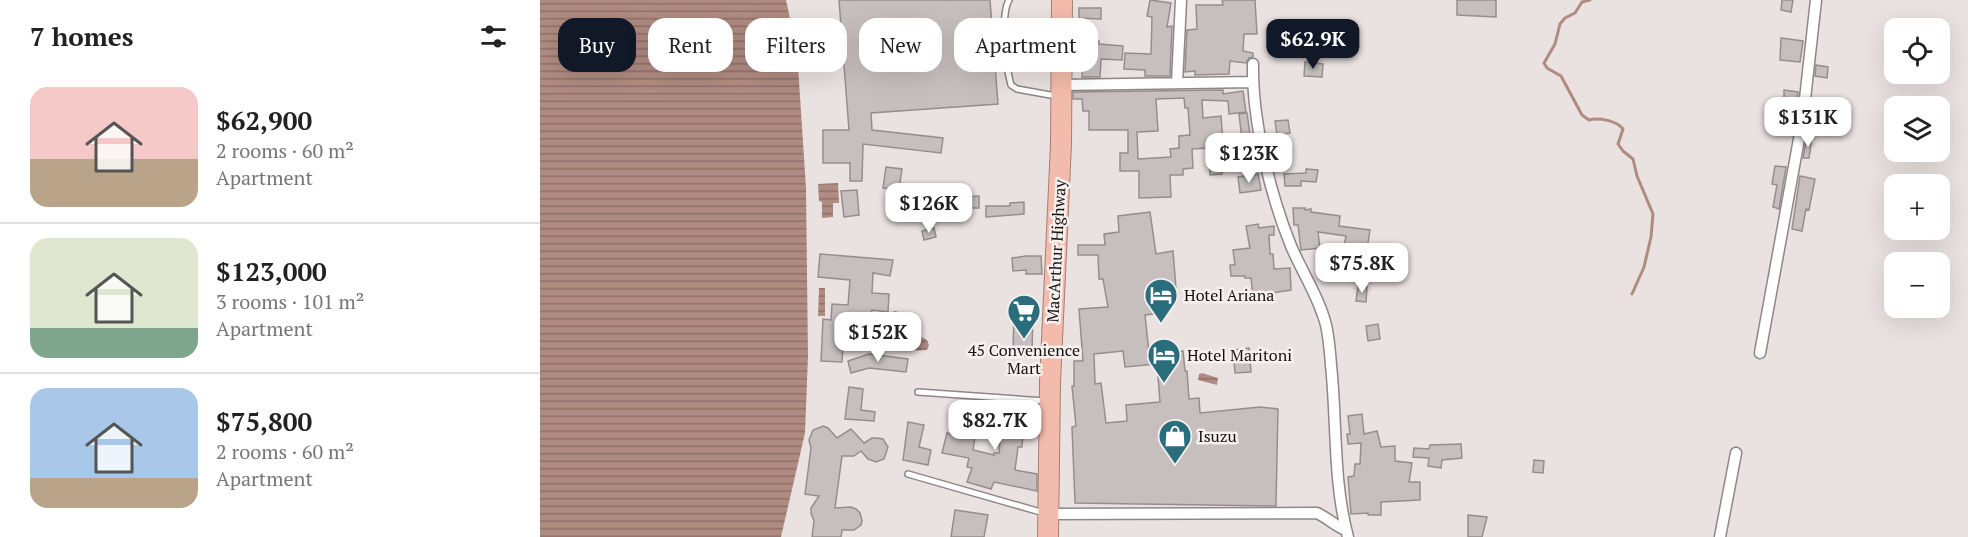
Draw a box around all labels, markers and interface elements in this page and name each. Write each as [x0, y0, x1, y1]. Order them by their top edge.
chip: Buy [558, 18, 636, 72]
chip: Rent [648, 18, 733, 72]
chip: Filters [745, 18, 847, 72]
chip: New [859, 18, 942, 72]
chip: Apartment [954, 18, 1098, 72]
map controls [1884, 18, 1950, 318]
button: locate [1884, 18, 1950, 84]
text: 7 homes [30, 19, 134, 53]
pin: $62.9K [1264, 19, 1362, 70]
icon: filters [477, 20, 510, 53]
text: $62.9K [1280, 25, 1346, 52]
button: layers [1884, 96, 1950, 162]
pin: $131K [1766, 97, 1850, 148]
text: $62,900 [216, 103, 312, 137]
text: $131K [1778, 103, 1838, 130]
icon: home [78, 111, 150, 183]
pin: $123K [1207, 133, 1291, 184]
text: 2 rooms · 60 m² [216, 137, 354, 164]
text: $123K [1219, 139, 1279, 166]
text: Apartment [216, 164, 313, 191]
button: + [1884, 174, 1950, 240]
street label: MacArthur Highway [1041, 178, 1071, 323]
pin: $126K [887, 183, 971, 234]
text: $126K [899, 189, 959, 216]
pin: $75.8K [1313, 243, 1411, 294]
text: $75.8K [1329, 249, 1395, 276]
button: − [1884, 252, 1950, 318]
text: $123,000 [216, 254, 327, 288]
icon: home [78, 262, 150, 334]
hotel icon: Hotel Ariana [1143, 277, 1179, 324]
place label: Hotel Ariana [1184, 284, 1274, 306]
text: 3 rooms · 101 m² [216, 288, 364, 315]
supermarket icon: 45 Convenience Mart [1006, 293, 1042, 340]
pin: $152K [836, 312, 920, 363]
text: Apartment [216, 315, 313, 342]
text: $152K [848, 318, 908, 345]
hotel icon: Hotel Maritoni [1146, 337, 1182, 384]
place label: 45 Convenience Mart [968, 339, 1080, 379]
place label: Hotel Maritoni [1187, 344, 1292, 366]
pin: $82.7K [946, 400, 1044, 451]
text: $75,800 [216, 404, 312, 438]
text: $82.7K [962, 406, 1028, 433]
icon: home [78, 412, 150, 484]
shop icon: Isuzu [1157, 418, 1193, 465]
place label: Isuzu [1198, 425, 1237, 447]
text: 2 rooms · 60 m² [216, 438, 354, 465]
text: Apartment [216, 465, 313, 492]

